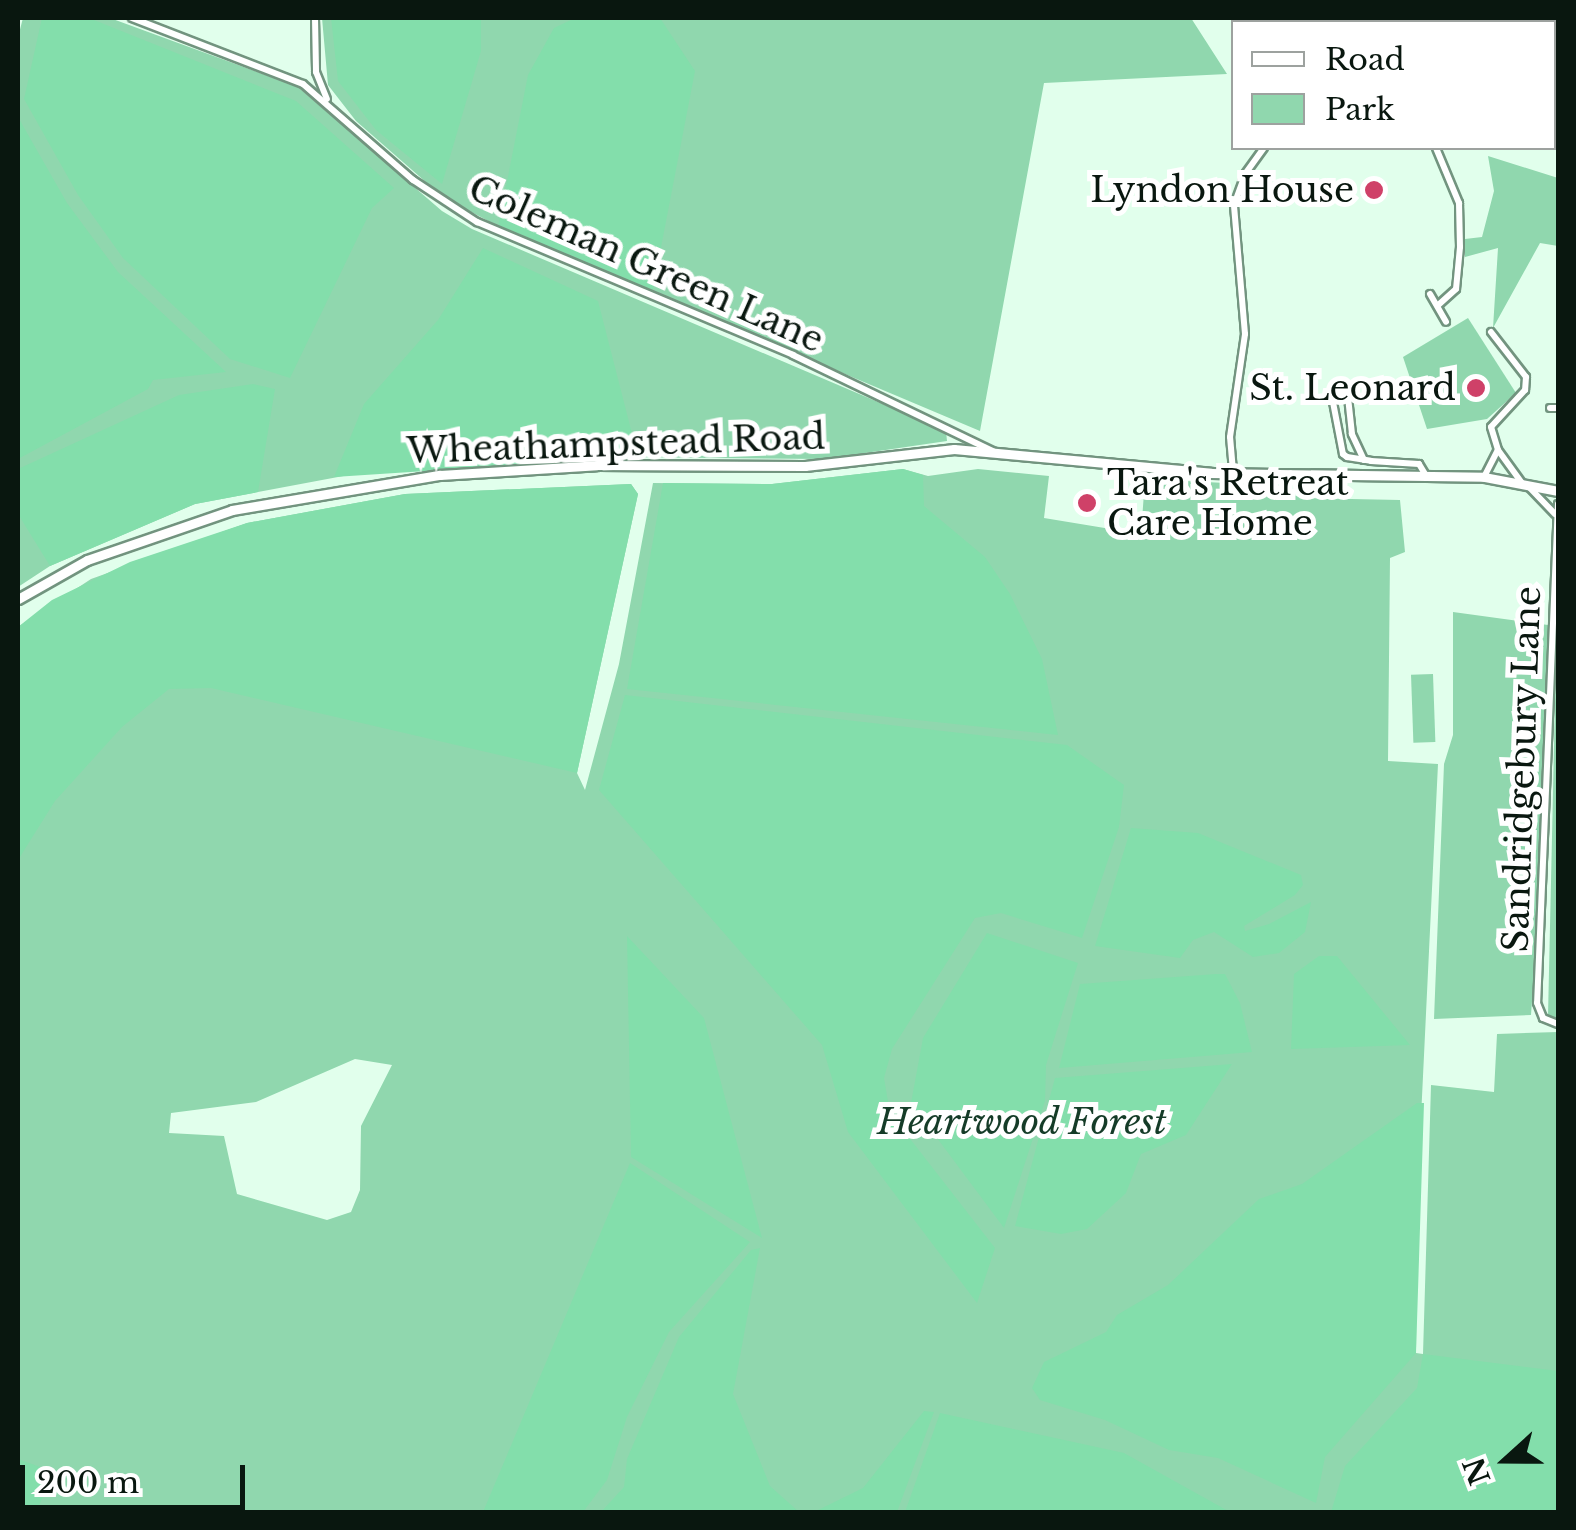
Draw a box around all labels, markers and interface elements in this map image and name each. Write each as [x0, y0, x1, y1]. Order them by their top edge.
legend [1231, 20, 1556, 150]
text: Road [1325, 41, 1405, 78]
text: Park [1325, 91, 1395, 128]
street label: Coleman Green Lane [462, 167, 830, 361]
place label: Lyndon House [1090, 169, 1354, 211]
marker: Lyndon House [1363, 179, 1385, 201]
place label: St. Leonard [1249, 367, 1456, 409]
marker: St. Leonard [1465, 377, 1487, 399]
street label: Wheathampstead Road [406, 416, 826, 472]
place label: Tara's Retreat Care Home [1107, 462, 1349, 544]
marker: Tara's Retreat Care Home [1076, 492, 1098, 514]
street label: Sandridgebury Lane [1495, 585, 1549, 953]
park label: Heartwood Forest [877, 1101, 1167, 1143]
north arrow [1456, 1410, 1556, 1510]
scale bar [25, 1445, 250, 1507]
text: N [1456, 1452, 1499, 1489]
text: 200 m [37, 1464, 139, 1501]

